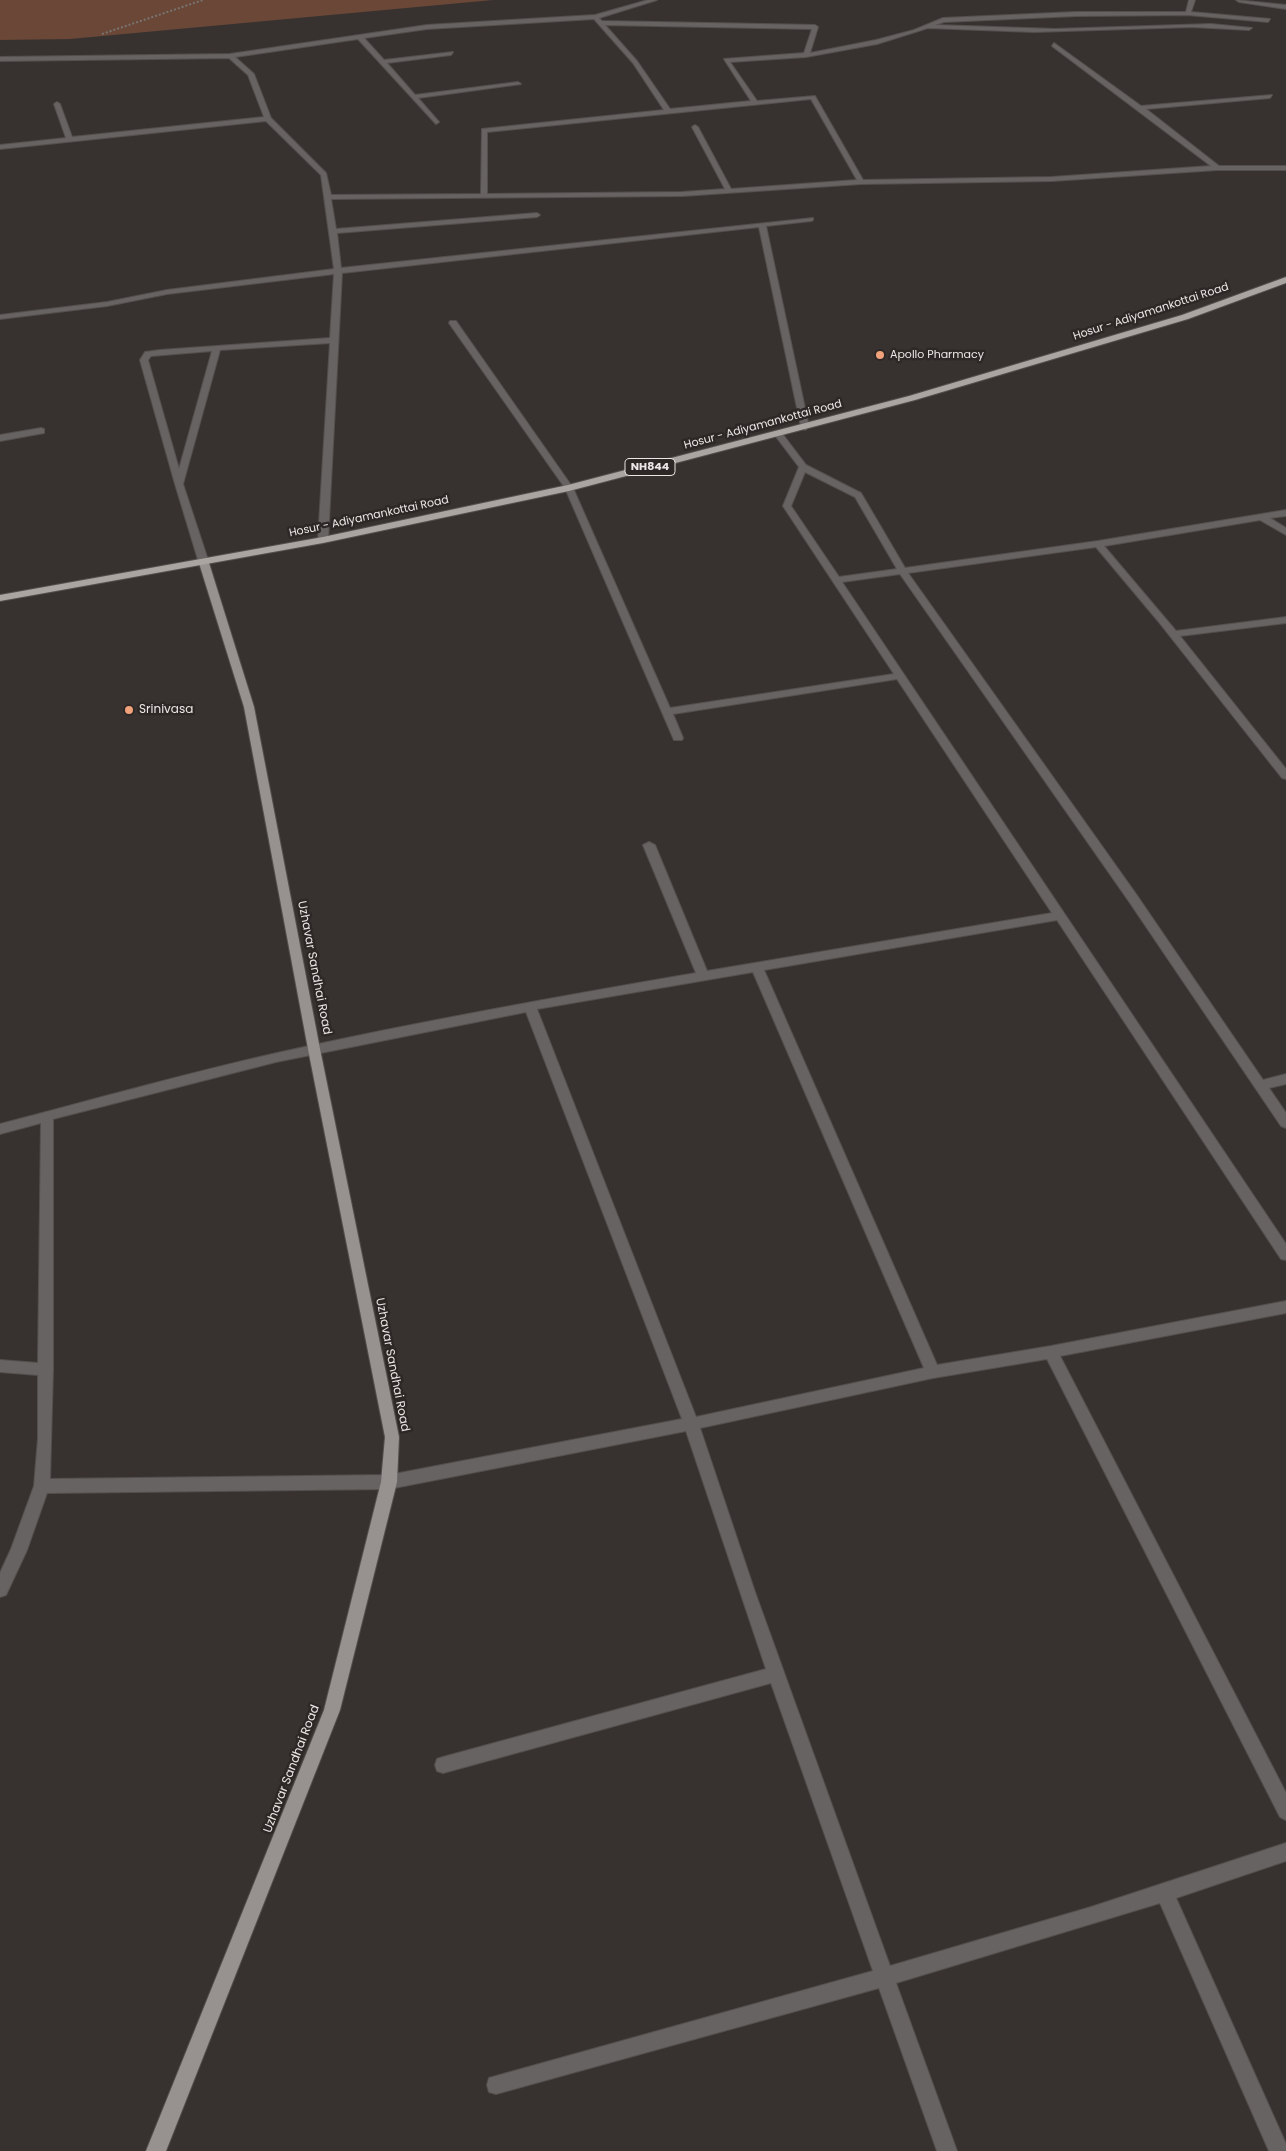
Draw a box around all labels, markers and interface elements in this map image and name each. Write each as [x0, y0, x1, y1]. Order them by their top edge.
street label: Hosur - Adiyamankottai Road [1072, 281, 1230, 343]
place label: Apollo Pharmacy [890, 348, 984, 362]
marker: Apollo Pharmacy [874, 349, 886, 361]
street label: Hosur - Adiyamankottai Road [683, 398, 843, 452]
road number: NH844 [625, 458, 675, 476]
street label: Hosur - Adiyamankottai Road [288, 494, 450, 540]
place label: Srinivasa [139, 703, 193, 717]
marker: Srinivasa [123, 704, 135, 716]
street label: Uzhavar Sandhai Road [294, 900, 334, 1036]
street label: Uzhavar Sandhai Road [372, 1297, 412, 1433]
street label: Uzhavar Sandhai Road [261, 1703, 323, 1835]

